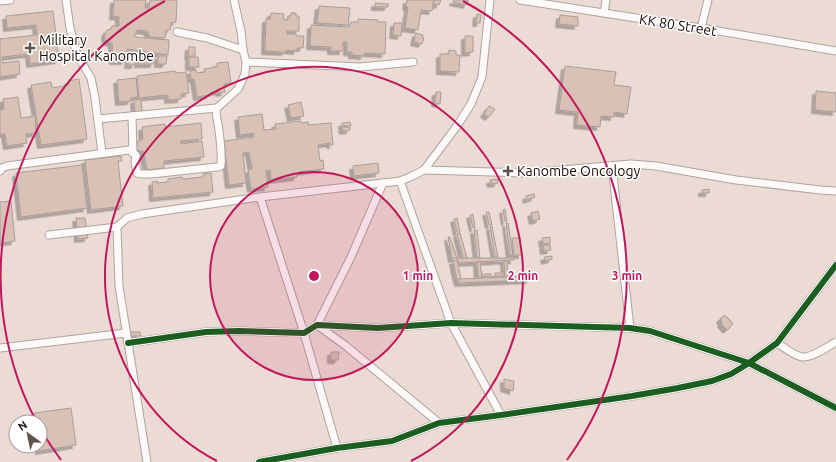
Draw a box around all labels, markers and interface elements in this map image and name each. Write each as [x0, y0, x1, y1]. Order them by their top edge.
street label: KK 80 Street [638, 11, 718, 39]
place label: Military Hospital Kanombe [39, 32, 154, 64]
marker: Military Hospital Kanombe [24, 42, 36, 54]
place label: Kanombe Oncology [517, 163, 640, 179]
marker: Kanombe Oncology [502, 165, 514, 177]
centre of rings [307, 269, 321, 283]
text: 1 min [403, 269, 433, 282]
text: 2 min [508, 269, 538, 282]
text: 3 min [612, 269, 642, 282]
north arrow [8, 414, 48, 454]
text: N [16, 418, 29, 433]

